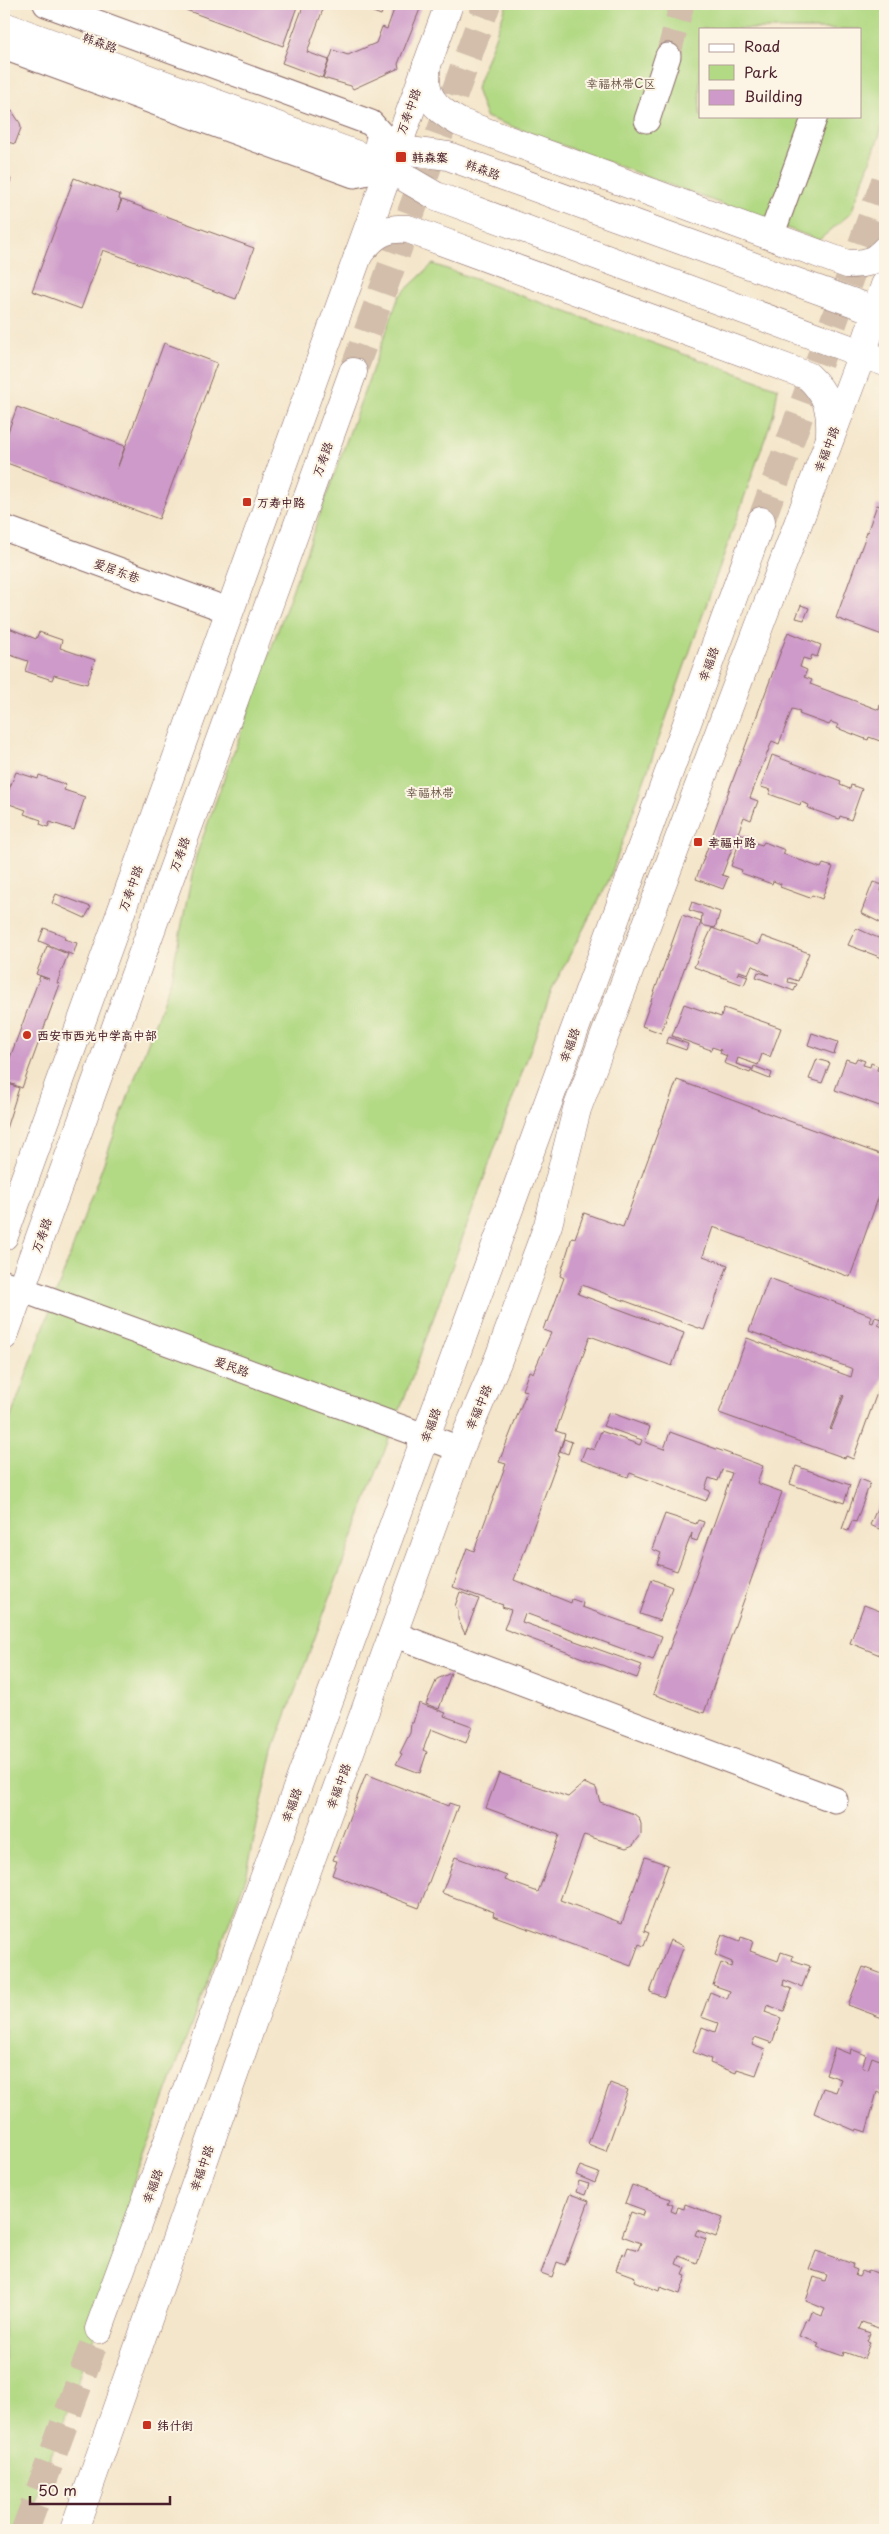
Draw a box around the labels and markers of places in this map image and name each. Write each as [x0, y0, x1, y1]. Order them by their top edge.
place label: 韩森寨 [412, 148, 448, 166]
marker: 韩森寨 [394, 150, 408, 164]
place label: 万寿中路 [257, 493, 305, 511]
marker: 万寿中路 [241, 496, 253, 508]
place label: 幸福中路 [708, 833, 756, 851]
marker: 幸福中路 [692, 836, 704, 848]
place label: 西安市西光中学高中部 [37, 1026, 157, 1044]
marker: 西安市西光中学高中部 [21, 1029, 33, 1041]
place label: 纬什街 [157, 2416, 193, 2434]
marker: 纬什街 [141, 2419, 153, 2431]

